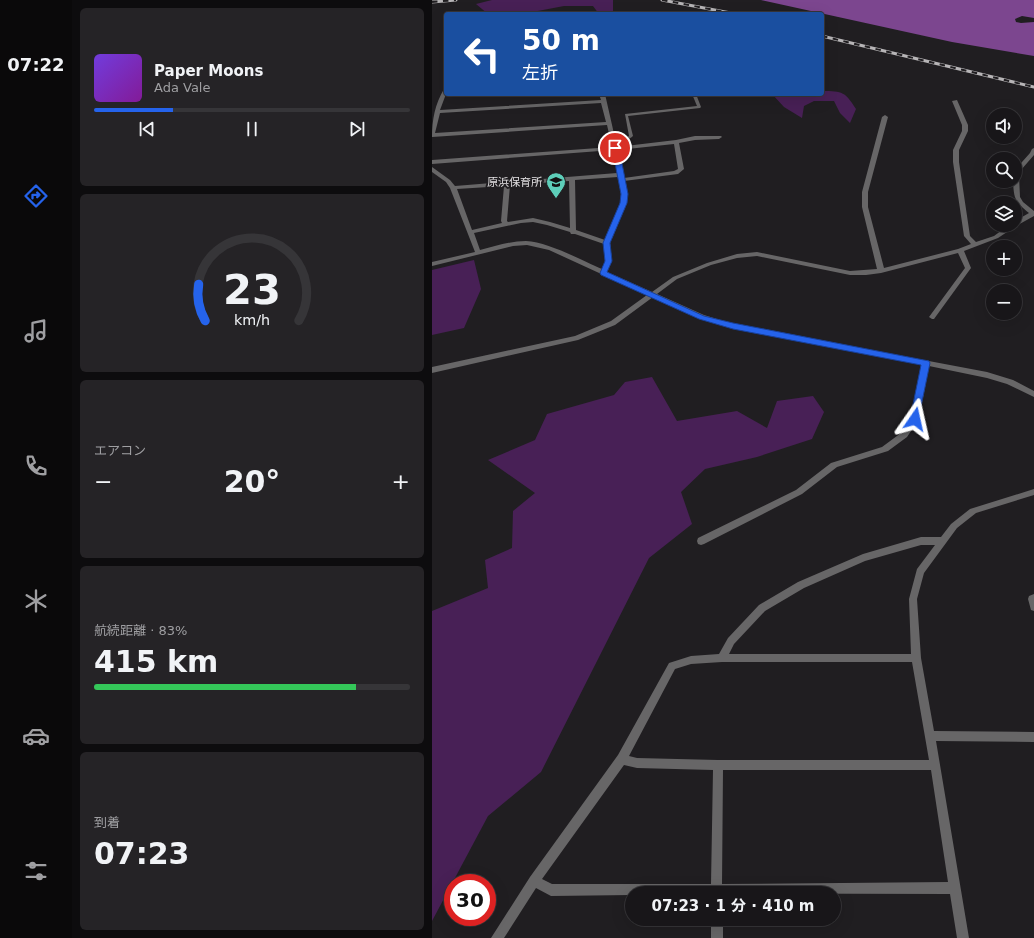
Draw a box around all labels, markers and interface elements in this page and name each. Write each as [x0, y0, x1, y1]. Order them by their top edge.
text: 50 m [522, 24, 600, 57]
icon: left [456, 28, 508, 80]
text: 07:22 [7, 54, 65, 75]
text: Paper Moons [154, 62, 263, 80]
text: 左折 [522, 62, 558, 83]
text: Ada Vale [154, 80, 210, 95]
map controls [986, 108, 1022, 320]
button: sound [986, 108, 1022, 144]
icon: previous [136, 118, 158, 140]
icon: pause [241, 118, 263, 140]
icon: next [346, 118, 368, 140]
pin [598, 131, 632, 165]
icon: arrive [604, 137, 626, 159]
button: search [986, 152, 1022, 188]
school or university icon: 原浜保育所 [545, 171, 567, 199]
place label: 原浜保育所 [487, 176, 543, 189]
icon: directions [22, 182, 50, 210]
button: layers [986, 196, 1022, 232]
button: + [986, 240, 1022, 276]
text: 23 [223, 265, 281, 314]
button: − [986, 284, 1022, 320]
text: km/h [234, 312, 270, 328]
icon: music [22, 317, 50, 345]
position arrow [894, 398, 936, 440]
text: エアコン [94, 443, 146, 458]
icon: phone [22, 452, 50, 480]
text: 20° [224, 464, 280, 499]
text: − [94, 469, 112, 494]
text: + [392, 469, 410, 494]
icon: climate [22, 587, 50, 615]
text: 航続距離 · 83% [94, 623, 187, 638]
text: 415 km [94, 644, 218, 679]
icon: car [22, 722, 50, 750]
text: 到着 [94, 815, 120, 830]
text: 07:23 [94, 836, 190, 871]
icon: filters [22, 857, 50, 885]
speed limit sign: 30 [444, 874, 496, 926]
text: 07:23 · 1 分 · 410 m [652, 897, 814, 915]

